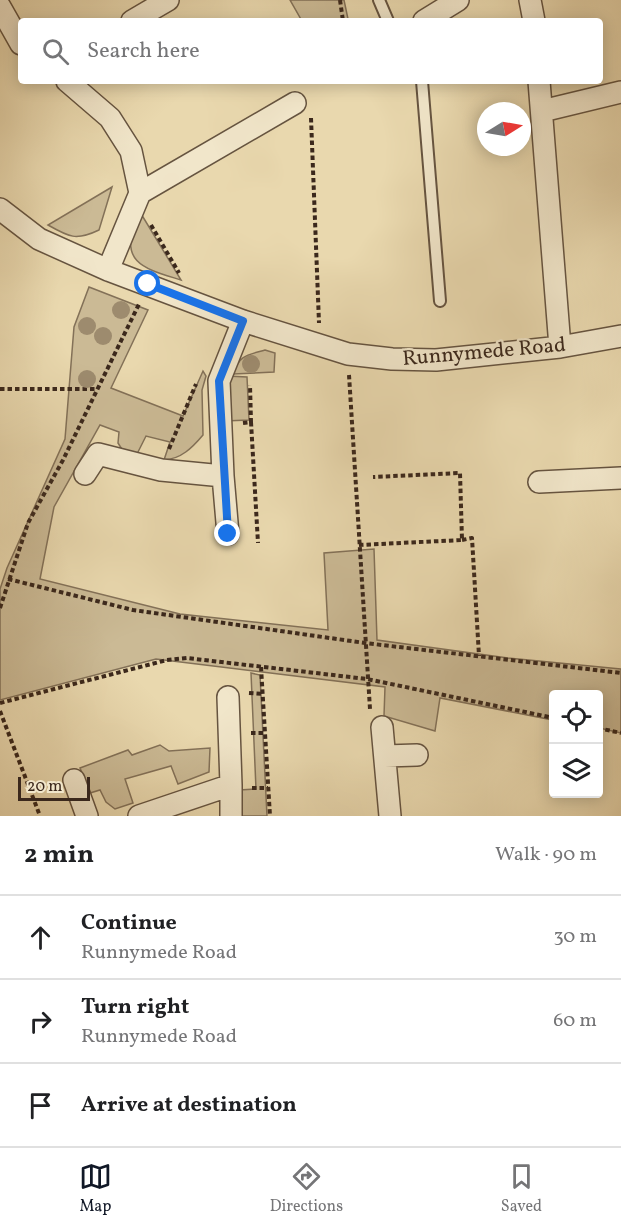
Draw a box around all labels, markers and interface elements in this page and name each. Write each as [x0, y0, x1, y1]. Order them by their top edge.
search box [18, 18, 603, 84]
icon: search [39, 35, 72, 68]
text: Search here [87, 36, 200, 67]
north arrow [477, 102, 531, 156]
route start [134, 270, 160, 296]
street label: Runnymede Road [401, 331, 567, 374]
route end [214, 520, 240, 546]
map controls [549, 690, 603, 798]
button: locate [549, 690, 603, 744]
button: layers [549, 744, 603, 798]
scale bar [18, 774, 90, 802]
text: 20 m [27, 776, 62, 798]
text: 2 min [24, 837, 94, 873]
text: Walk · 90 m [495, 841, 597, 869]
text: Continue [81, 908, 177, 939]
icon: ahead [24, 921, 57, 954]
text: 30 m [553, 923, 597, 951]
text: Runnymede Road [81, 939, 237, 967]
text: Turn right [81, 992, 189, 1023]
icon: right [24, 1005, 57, 1038]
text: 60 m [553, 1007, 597, 1035]
text: Runnymede Road [81, 1023, 237, 1051]
icon: arrive [24, 1089, 57, 1122]
text: Arrive at destination [81, 1090, 297, 1121]
tab: Map [79, 1160, 112, 1218]
tab: Directions [270, 1160, 343, 1218]
tab: Saved [501, 1160, 542, 1218]

